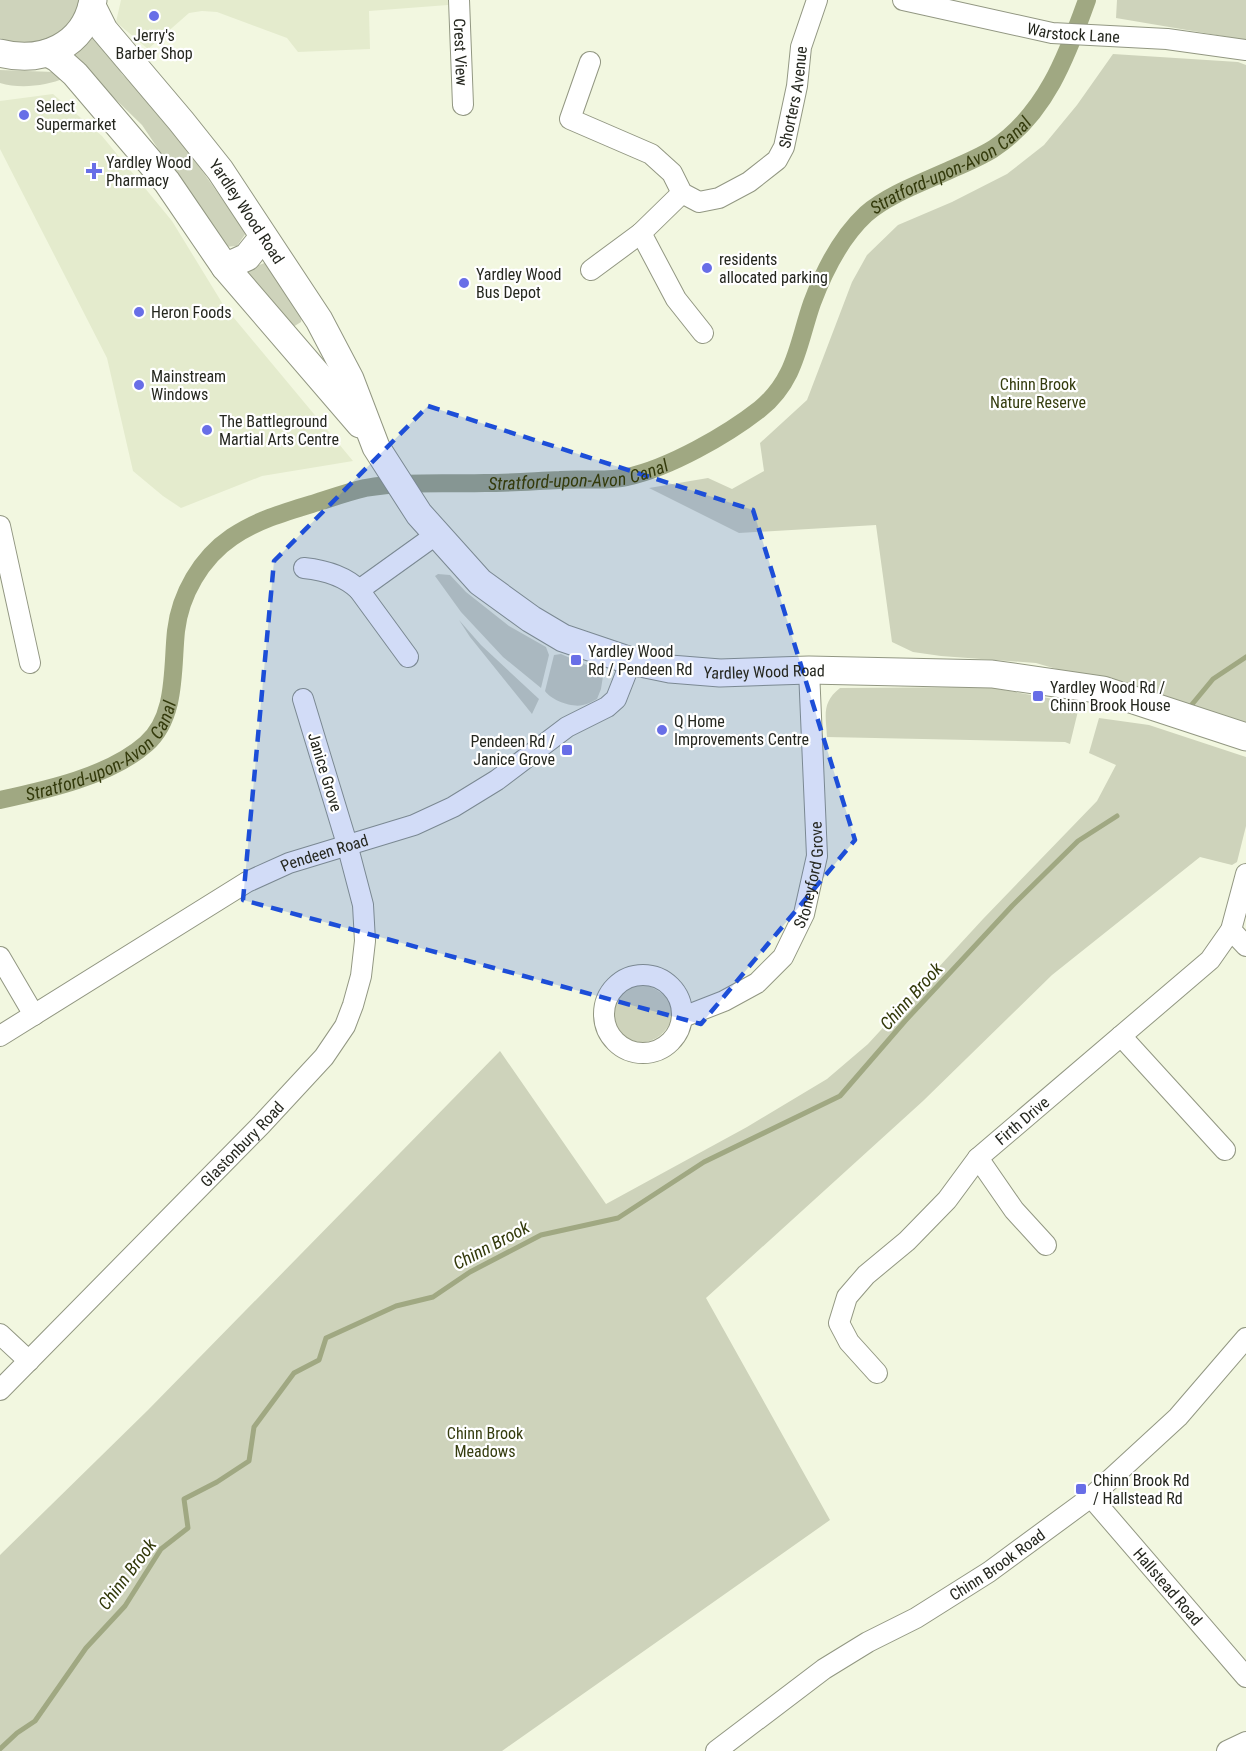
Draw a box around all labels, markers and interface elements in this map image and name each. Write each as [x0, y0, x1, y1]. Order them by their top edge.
marker: Jerry's Barber Shop [147, 9, 161, 23]
street label: Crest View [450, 18, 472, 86]
street label: Warstock Lane [1025, 18, 1120, 46]
place label: Jerry's Barber Shop [115, 26, 193, 63]
street label: Shorters Avenue [774, 45, 811, 150]
place label: Select Supermarket [36, 97, 116, 134]
marker: Select Supermarket [17, 108, 31, 122]
water label: Stratford-upon-Avon Canal [866, 111, 1036, 218]
place label: Yardley Wood Pharmacy [106, 153, 192, 190]
street label: Yardley Wood Road [206, 155, 289, 267]
marker: Yardley Wood Pharmacy [87, 164, 101, 178]
place label: residents allocated parking [719, 250, 828, 287]
marker: residents allocated parking [700, 261, 714, 275]
place label: Yardley Wood Bus Depot [476, 265, 562, 302]
marker: Yardley Wood Bus Depot [457, 276, 471, 290]
place label: Heron Foods [151, 303, 231, 322]
marker: Heron Foods [132, 305, 146, 319]
place label: Mainstream Windows [151, 367, 226, 404]
park label: Chinn Brook Nature Reserve [990, 375, 1086, 412]
marker: Mainstream Windows [132, 378, 146, 392]
place label: The Battleground Martial Arts Centre [219, 412, 339, 449]
marker: The Battleground Martial Arts Centre [200, 423, 214, 437]
water label: Stratford-upon-Avon Canal [488, 454, 672, 494]
place label: Yardley Wood Rd / Pendeen Rd [588, 642, 693, 679]
marker: Yardley Wood Rd / Pendeen Rd [569, 653, 583, 667]
street label: Yardley Wood Road [703, 660, 825, 683]
place label: Yardley Wood Rd / Chinn Brook House [1050, 678, 1171, 715]
marker: Yardley Wood Rd / Chinn Brook House [1031, 689, 1045, 703]
water label: Stratford-upon-Avon Canal [23, 698, 180, 805]
place label: Q Home Improvements Centre [674, 712, 809, 749]
marker: Q Home Improvements Centre [655, 723, 669, 737]
street label: Janice Grove [304, 730, 346, 814]
place label: Pendeen Rd / Janice Grove [471, 732, 555, 769]
marker: Pendeen Rd / Janice Grove [560, 743, 574, 757]
street label: Stoneyford Grove [789, 821, 827, 931]
street label: Pendeen Road [277, 830, 370, 875]
water label: Chinn Brook [875, 957, 947, 1034]
street label: Firth Drive [991, 1092, 1053, 1149]
street label: Glastonbury Road [196, 1097, 288, 1191]
water label: Chinn Brook [449, 1216, 534, 1274]
park label: Chinn Brook Meadows [447, 1424, 524, 1461]
place label: Chinn Brook Rd / Hallstead Rd [1093, 1471, 1189, 1508]
marker: Chinn Brook Rd / Hallstead Rd [1074, 1482, 1088, 1496]
street label: Chinn Brook Road [946, 1525, 1049, 1604]
water label: Chinn Brook [94, 1533, 161, 1614]
street label: Hallstead Road [1130, 1544, 1206, 1629]

